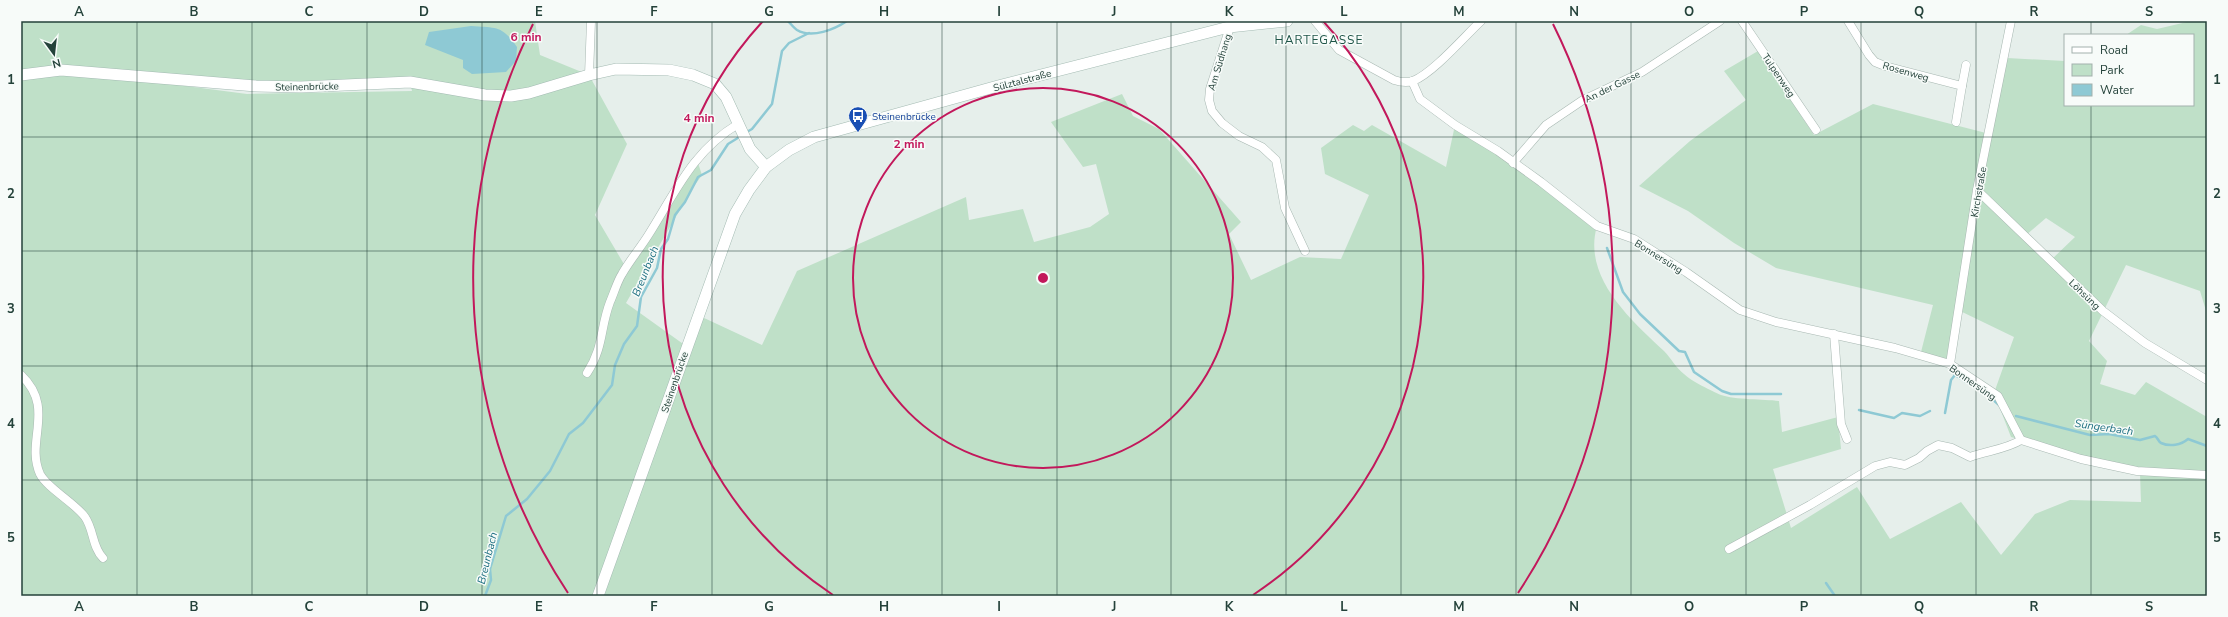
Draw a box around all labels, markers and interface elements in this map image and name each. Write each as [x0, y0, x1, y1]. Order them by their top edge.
text: A [74, 3, 84, 21]
text: B [190, 3, 199, 21]
text: C [305, 3, 314, 21]
text: D [419, 3, 429, 21]
text: E [535, 3, 543, 21]
text: F [650, 3, 658, 21]
text: G [764, 3, 774, 21]
text: H [879, 3, 889, 21]
text: I [997, 3, 1001, 21]
text: J [1111, 3, 1116, 21]
text: K [1225, 3, 1234, 21]
text: L [1340, 3, 1348, 21]
text: M [1453, 3, 1465, 21]
text: N [1569, 3, 1579, 21]
text: O [1684, 3, 1694, 21]
text: P [1800, 3, 1809, 21]
text: Q [1914, 3, 1924, 21]
text: R [2030, 3, 2039, 21]
text: S [2145, 3, 2153, 21]
text: 6 min [510, 29, 542, 45]
street label: Am Südhang [1205, 32, 1235, 92]
district label: HARTEGASSE [1275, 32, 1364, 48]
north arrow [34, 34, 74, 74]
legend [2064, 34, 2194, 106]
text: Road [2100, 42, 2128, 58]
street label: Tulpenweg [1758, 51, 1798, 100]
text: N [51, 55, 62, 71]
street label: Rosenweg [1881, 59, 1931, 85]
text: Park [2100, 62, 2125, 78]
street label: Sülztalstraße [992, 66, 1053, 95]
street label: An der Gasse [1582, 67, 1643, 106]
text: 1 [7, 71, 15, 89]
text: 1 [2213, 71, 2221, 89]
street label: Steinenbrücke [275, 79, 339, 95]
text: Water [2100, 82, 2134, 98]
bus stop icon: Steinenbrücke [847, 105, 869, 133]
text: 4 min [683, 110, 715, 126]
place label: Steinenbrücke [872, 110, 936, 124]
text: 2 min [893, 136, 925, 152]
street label: Kirchstraße [1968, 166, 1990, 218]
text: 2 [7, 185, 15, 203]
text: 2 [2213, 185, 2221, 203]
street label: Bonnersüng [1632, 236, 1685, 277]
water label: Breunbach [629, 244, 662, 299]
centre of rings [1036, 271, 1050, 285]
street label: Löhsüng [2066, 276, 2103, 313]
text: 3 [7, 300, 15, 318]
text: 3 [2213, 300, 2221, 318]
street label: Steinenbrücke [658, 350, 692, 415]
street label: Bonnersüng [1946, 361, 1999, 404]
text: 4 [7, 415, 15, 433]
text: 4 [2213, 415, 2221, 433]
water label: Süngerbach [2074, 416, 2134, 439]
text: 5 [7, 529, 15, 547]
text: 5 [2213, 529, 2221, 547]
water label: Breunbach [474, 531, 501, 586]
text: A [74, 598, 84, 616]
text: B [190, 598, 199, 616]
text: C [305, 598, 314, 616]
text: D [419, 598, 429, 616]
text: E [535, 598, 543, 616]
text: F [650, 598, 658, 616]
text: G [764, 598, 774, 616]
text: H [879, 598, 889, 616]
text: I [997, 598, 1001, 616]
text: J [1111, 598, 1116, 616]
text: K [1225, 598, 1234, 616]
text: L [1340, 598, 1348, 616]
text: M [1453, 598, 1465, 616]
text: N [1569, 598, 1579, 616]
text: O [1684, 598, 1694, 616]
text: P [1800, 598, 1809, 616]
text: Q [1914, 598, 1924, 616]
text: R [2030, 598, 2039, 616]
text: S [2145, 598, 2153, 616]

